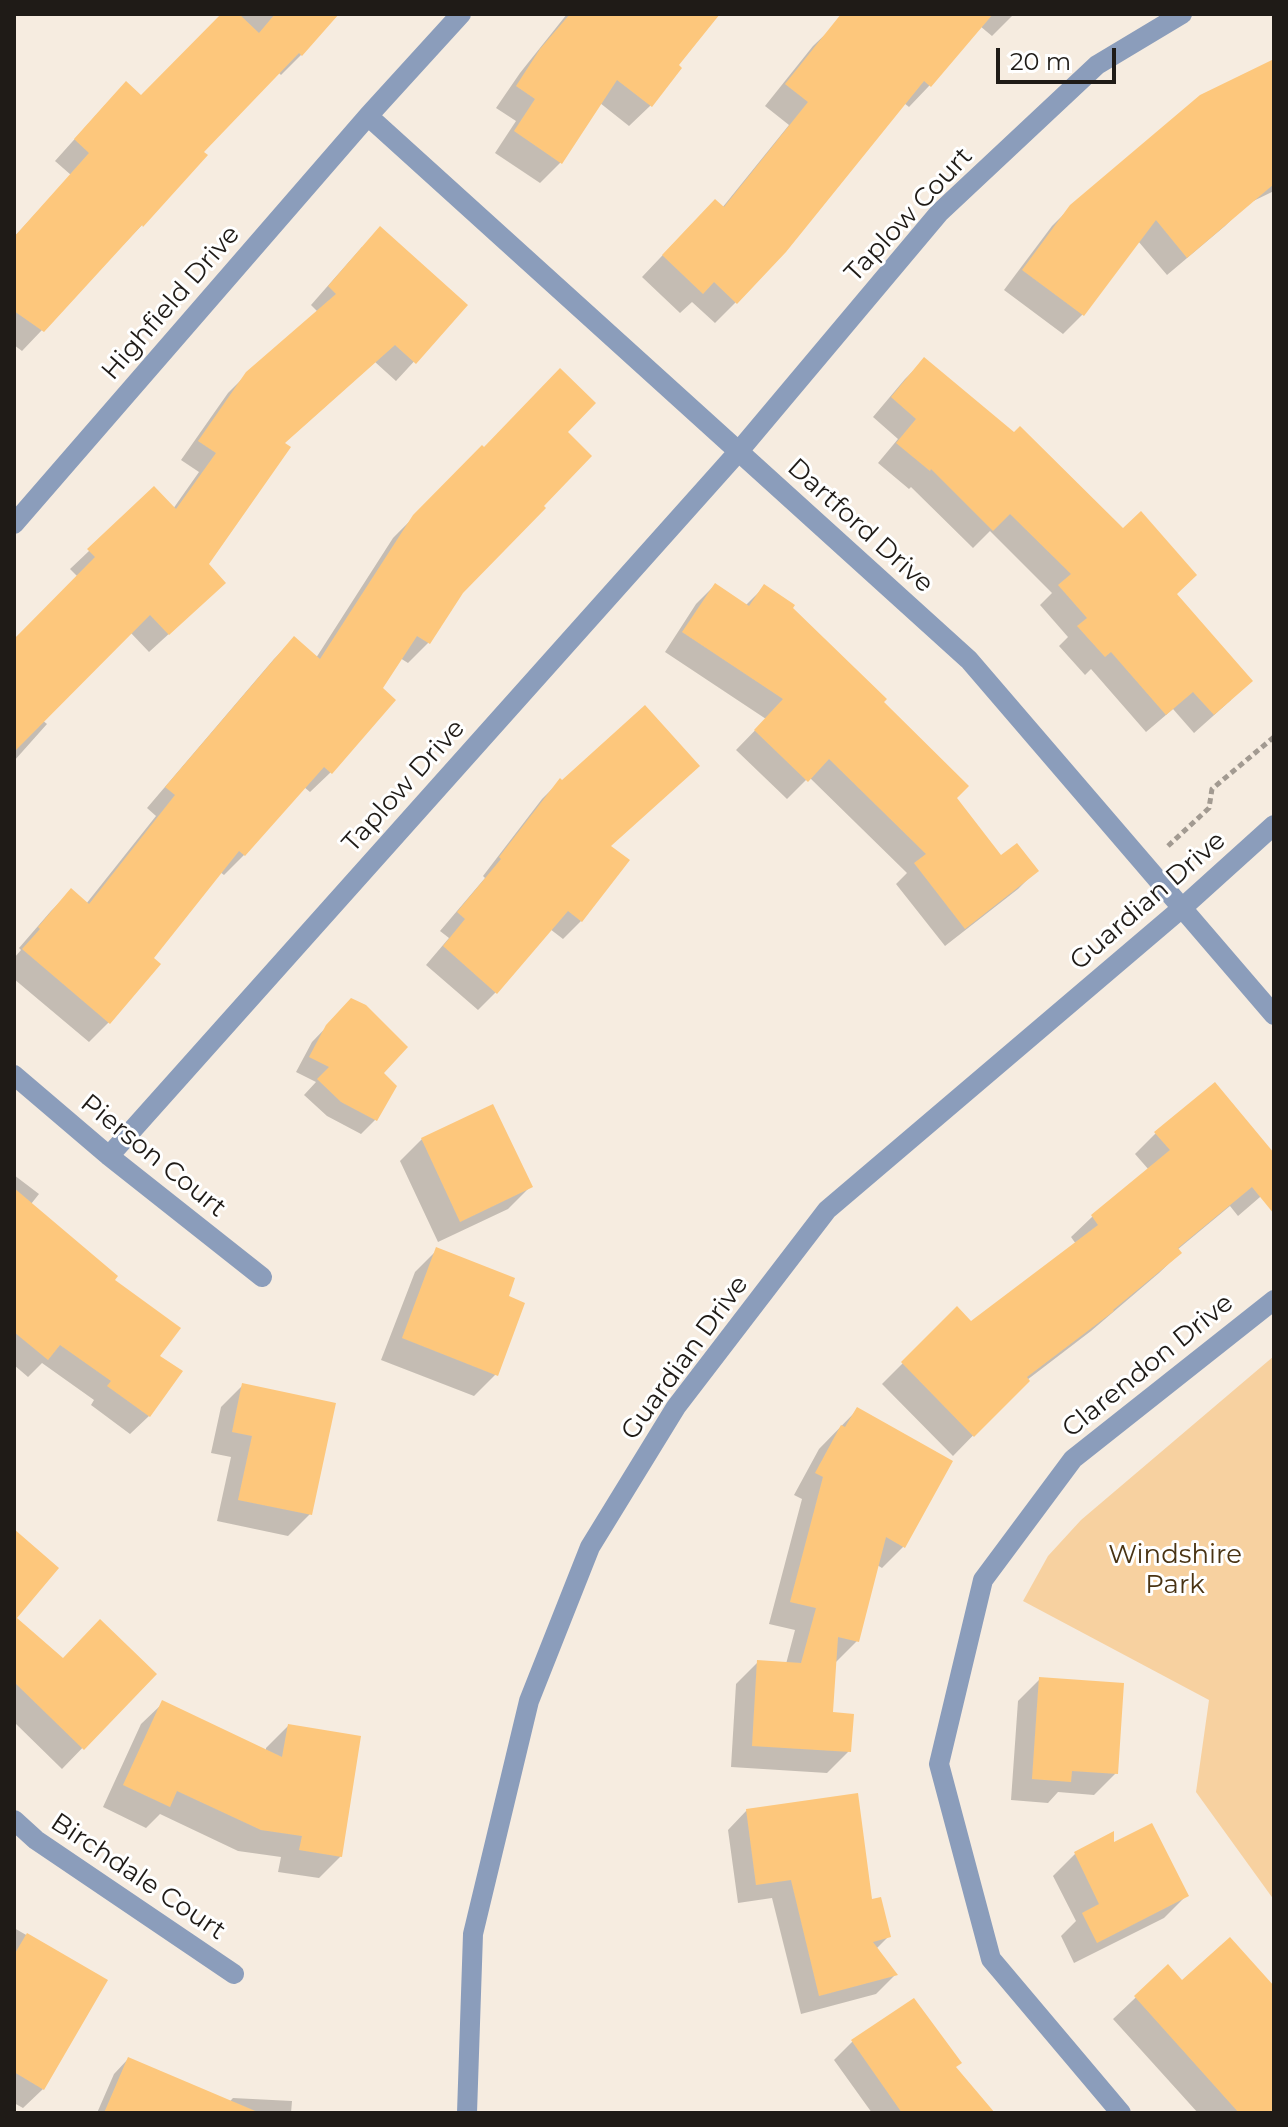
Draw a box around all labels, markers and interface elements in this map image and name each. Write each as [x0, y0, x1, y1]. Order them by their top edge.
scale bar [1000, 32, 1120, 82]
text: 20 m [1010, 47, 1071, 76]
street label: Taplow Court [839, 141, 979, 289]
street label: Highfield Drive [95, 219, 247, 387]
street label: Dartford Drive [781, 452, 939, 600]
street label: Taplow Drive [336, 713, 472, 859]
street label: Guardian Drive [1064, 825, 1232, 977]
street label: Pierson Court [74, 1088, 232, 1224]
street label: Guardian Drive [615, 1270, 755, 1446]
street label: Clarendon Drive [1056, 1288, 1240, 1444]
park label: Windshire Park [1108, 1539, 1242, 1600]
street label: Birchdale Court [45, 1807, 231, 1947]

